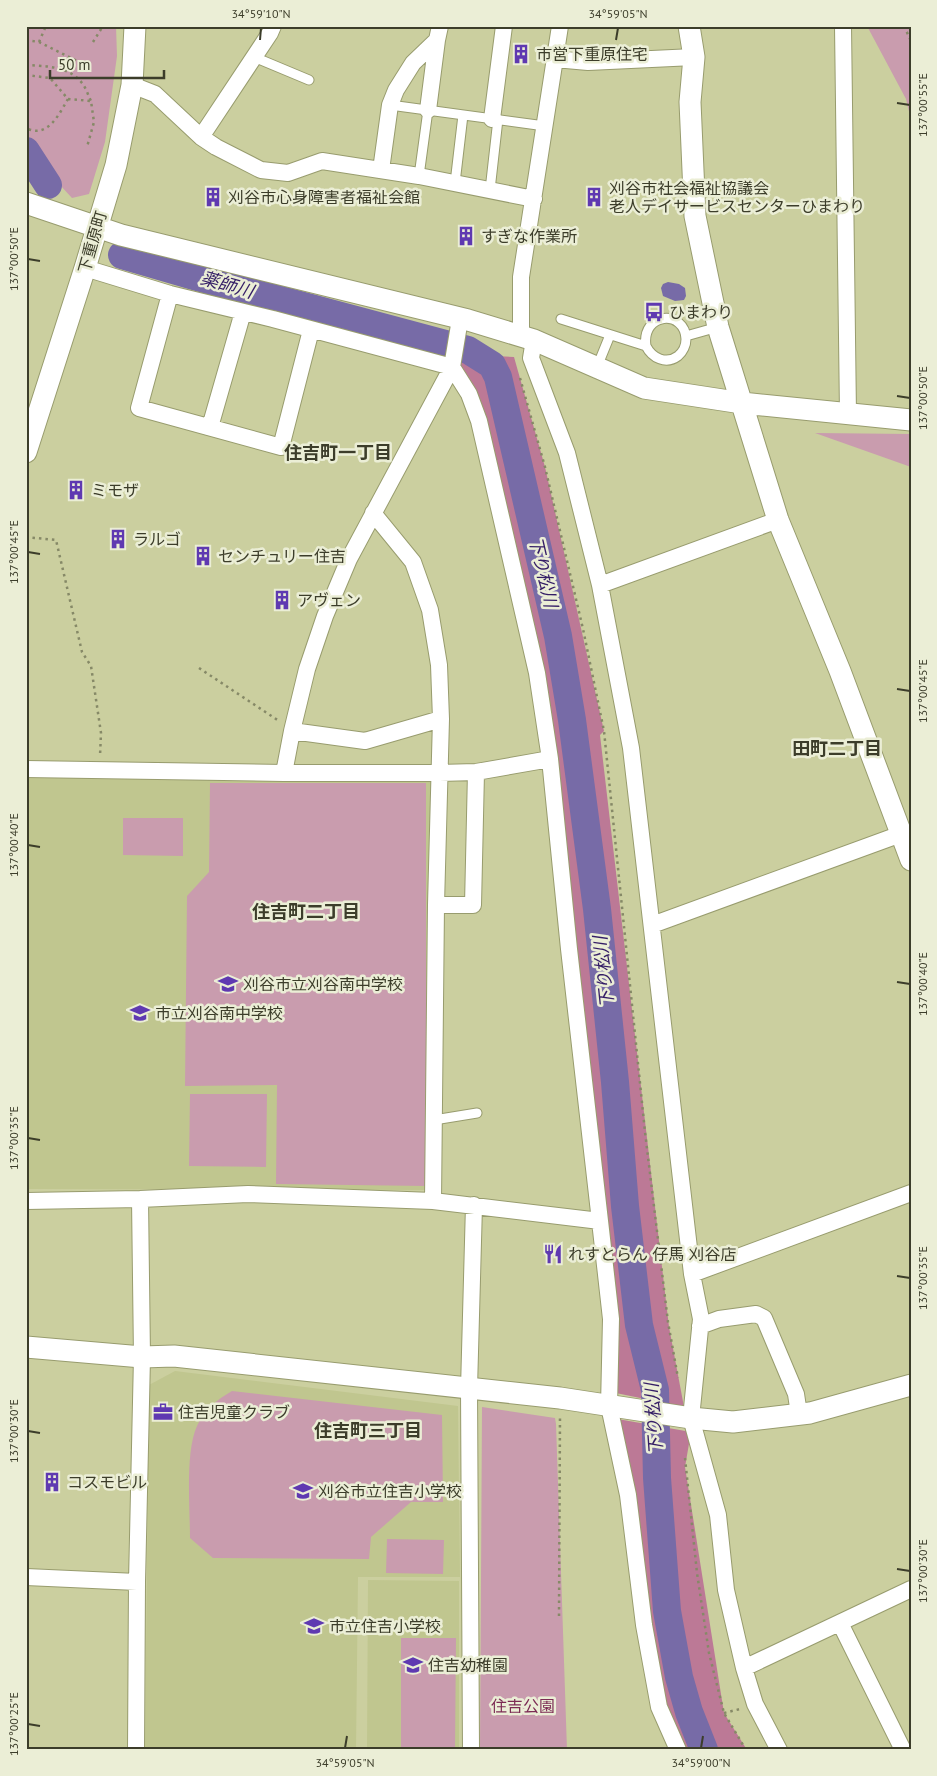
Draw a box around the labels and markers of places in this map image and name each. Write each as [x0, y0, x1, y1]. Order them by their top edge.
building icon: 市営下重原住宅 [510, 43, 532, 65]
place label: 市営下重原住宅 [536, 44, 648, 64]
place label: 刈谷市社会福祉協議会 老人デイサービスセンターひまわり [609, 178, 865, 216]
building icon: 刈谷市心身障害者福祉会館 [202, 186, 224, 208]
building icon: 刈谷市社会福祉協議会 老人デイサービスセンターひまわり [583, 186, 605, 208]
place label: 刈谷市心身障害者福祉会館 [228, 187, 420, 207]
building icon: すぎな作業所 [455, 225, 477, 247]
place label: すぎな作業所 [481, 226, 577, 246]
bus stop icon: ひまわり [643, 301, 665, 323]
place label: ひまわり [669, 302, 733, 322]
building icon: ミモザ [65, 479, 87, 501]
place label: ミモザ [91, 480, 139, 500]
building icon: ラルゴ [107, 528, 129, 550]
place label: ラルゴ [133, 529, 181, 549]
building icon: センチュリー住吉 [192, 545, 214, 567]
place label: センチュリー住吉 [218, 546, 346, 566]
building icon: アヴェン [271, 589, 293, 611]
place label: アヴェン [297, 590, 361, 610]
school or university icon: 刈谷市立刈谷南中学校 [217, 973, 239, 995]
place label: 刈谷市立刈谷南中学校 [243, 974, 403, 994]
school or university icon: 市立刈谷南中学校 [129, 1002, 151, 1024]
place label: 市立刈谷南中学校 [155, 1003, 283, 1023]
restaurant icon: れすとらん 仔馬 刈谷店 [542, 1243, 564, 1265]
place label: れすとらん 仔馬 刈谷店 [568, 1244, 737, 1264]
office icon: 住吉児童クラブ [152, 1401, 174, 1423]
place label: 住吉児童クラブ [178, 1402, 290, 1422]
building icon: コスモビル [41, 1471, 63, 1493]
place label: コスモビル [67, 1472, 147, 1492]
school or university icon: 刈谷市立住吉小学校 [292, 1480, 314, 1502]
place label: 刈谷市立住吉小学校 [318, 1481, 462, 1501]
school or university icon: 市立住吉小学校 [303, 1615, 325, 1637]
place label: 市立住吉小学校 [329, 1616, 441, 1636]
school or university icon: 住吉幼稚園 [402, 1654, 424, 1676]
place label: 住吉幼稚園 [428, 1655, 508, 1675]

